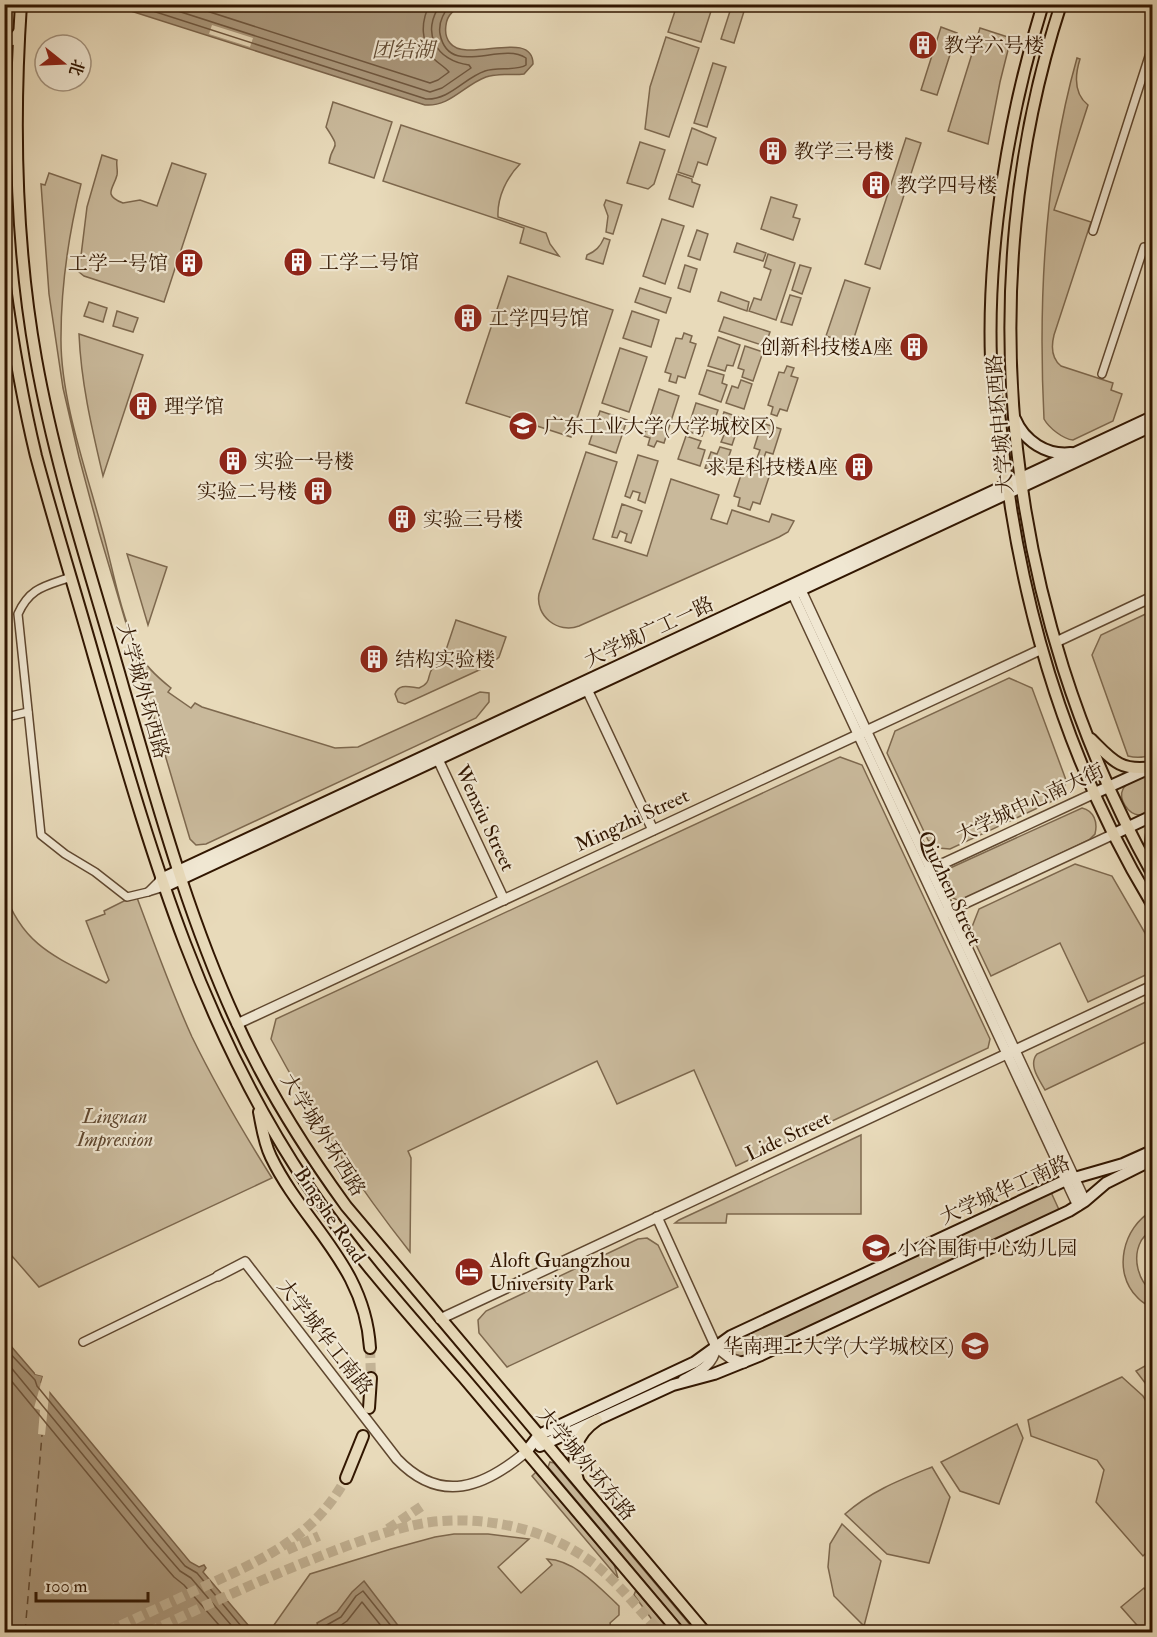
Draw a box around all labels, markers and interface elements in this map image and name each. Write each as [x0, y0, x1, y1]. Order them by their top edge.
building icon: 教学六号楼 [907, 29, 939, 61]
north arrow [33, 33, 93, 93]
place label: 教学六号楼 [944, 33, 1044, 58]
water label: 团结湖 [372, 37, 438, 64]
text: 北 [64, 57, 88, 78]
building icon: 教学三号楼 [757, 135, 789, 167]
place label: 教学三号楼 [794, 139, 894, 164]
building icon: 教学四号楼 [860, 169, 892, 201]
place label: 教学四号楼 [897, 173, 997, 198]
building icon: 工学二号馆 [282, 246, 314, 278]
building icon: 工学一号馆 [173, 247, 205, 279]
place label: 工学二号馆 [319, 250, 419, 275]
place label: 工学一号馆 [68, 251, 168, 276]
building icon: 工学四号馆 [452, 302, 484, 334]
place label: 工学四号馆 [489, 306, 589, 331]
building icon: 创新科技楼A座 [898, 331, 930, 363]
place label: 创新科技楼A座 [760, 335, 893, 360]
street label: 大学城中环西路 [981, 353, 1019, 495]
building icon: 理学馆 [127, 390, 159, 422]
place label: 理学馆 [164, 394, 224, 419]
school or university icon: 广东工业大学(大学城校区) [507, 410, 539, 442]
place label: 广东工业大学(大学城校区) [544, 414, 775, 439]
building icon: 实验一号楼 [217, 445, 249, 477]
place label: 实验一号楼 [254, 449, 354, 474]
building icon: 求是科技楼A座 [843, 451, 875, 483]
place label: 求是科技楼A座 [705, 455, 838, 480]
building icon: 实验二号楼 [302, 475, 334, 507]
place label: 实验二号楼 [197, 479, 297, 504]
building icon: 实验三号楼 [386, 503, 418, 535]
place label: 实验三号楼 [423, 507, 523, 532]
street label: 大学城广工一路 [580, 591, 718, 673]
street label: 大学城外环西路 [112, 620, 174, 762]
building icon: 结构实验楼 [358, 643, 390, 675]
place label: 结构实验楼 [395, 647, 495, 672]
street label: 大学城中心南大街 [952, 758, 1108, 848]
street label: Wenxiu Street [449, 760, 521, 875]
street label: Mingzhi Street [571, 783, 693, 857]
street label: Qiuzhen Street [913, 827, 988, 950]
street label: 大学城外环西路 [275, 1069, 371, 1201]
park label: Lingnan Impression [76, 1104, 153, 1152]
street label: Lide Street [742, 1105, 835, 1166]
street label: 大学城华工南路 [936, 1150, 1074, 1230]
street label: Bingshe Road [289, 1162, 371, 1268]
school or university icon: 小谷围街中心幼儿园 [860, 1232, 892, 1264]
place label: 小谷围街中心幼儿园 [897, 1236, 1077, 1261]
place label: Aloft Guangzhou University Park [489, 1248, 630, 1296]
hotel icon: Aloft Guangzhou University Park [453, 1256, 485, 1288]
street label: 大学城华工南路 [272, 1274, 378, 1400]
school or university icon: 华南理工大学(大学城校区) [959, 1330, 991, 1362]
place label: 华南理工大学(大学城校区) [723, 1334, 954, 1359]
street label: 大学城外环东路 [531, 1402, 641, 1526]
scale bar [36, 1565, 148, 1603]
text: 100 m [45, 1575, 88, 1598]

